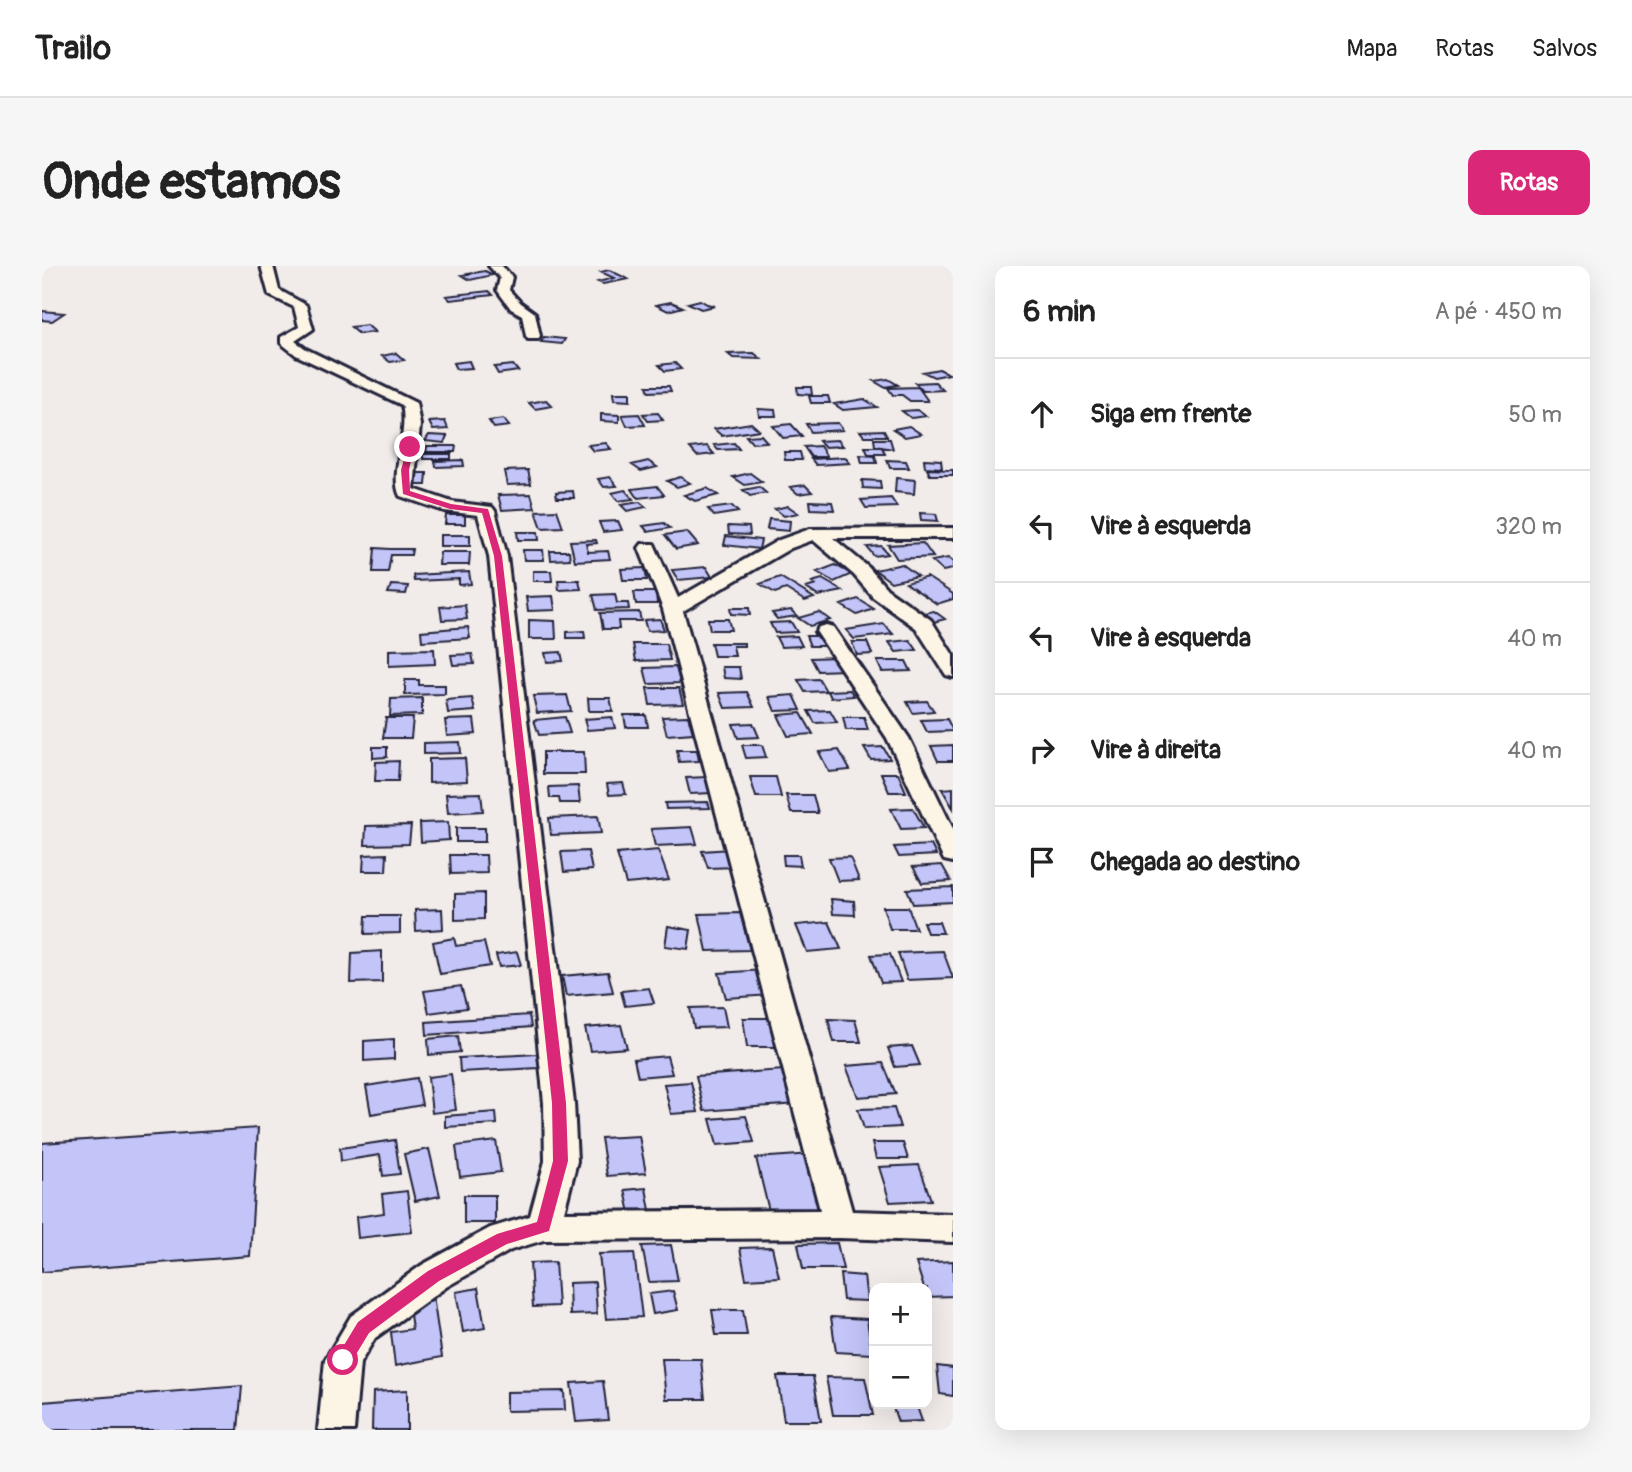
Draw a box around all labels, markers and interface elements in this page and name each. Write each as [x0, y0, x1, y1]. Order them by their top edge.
text: Trailo [35, 28, 111, 69]
text: Mapa [1346, 34, 1397, 63]
text: Rotas [1435, 34, 1494, 63]
text: Salvos [1532, 34, 1597, 63]
button: Rotas [1468, 150, 1590, 215]
text: Onde estamos [42, 152, 340, 213]
text: 6 min [1023, 293, 1096, 330]
text: A pé · 450 m [1435, 297, 1562, 326]
icon: ahead [1023, 395, 1061, 433]
text: Siga em frente [1090, 398, 1251, 430]
text: 50 m [1508, 400, 1562, 429]
route end [394, 431, 425, 462]
icon: left [1023, 507, 1061, 545]
text: Vire à esquerda [1090, 510, 1251, 542]
text: 320 m [1495, 512, 1562, 541]
icon: left [1023, 619, 1061, 657]
text: Vire à esquerda [1090, 622, 1251, 654]
text: 40 m [1508, 624, 1562, 653]
icon: right [1023, 731, 1061, 769]
text: Vire à direita [1090, 734, 1221, 766]
text: 40 m [1508, 736, 1562, 765]
icon: arrive [1023, 843, 1061, 881]
text: Chegada ao destino [1090, 846, 1300, 878]
map controls [869, 1283, 932, 1409]
button: + [869, 1283, 932, 1346]
route start [327, 1344, 358, 1375]
button: − [869, 1346, 932, 1409]

